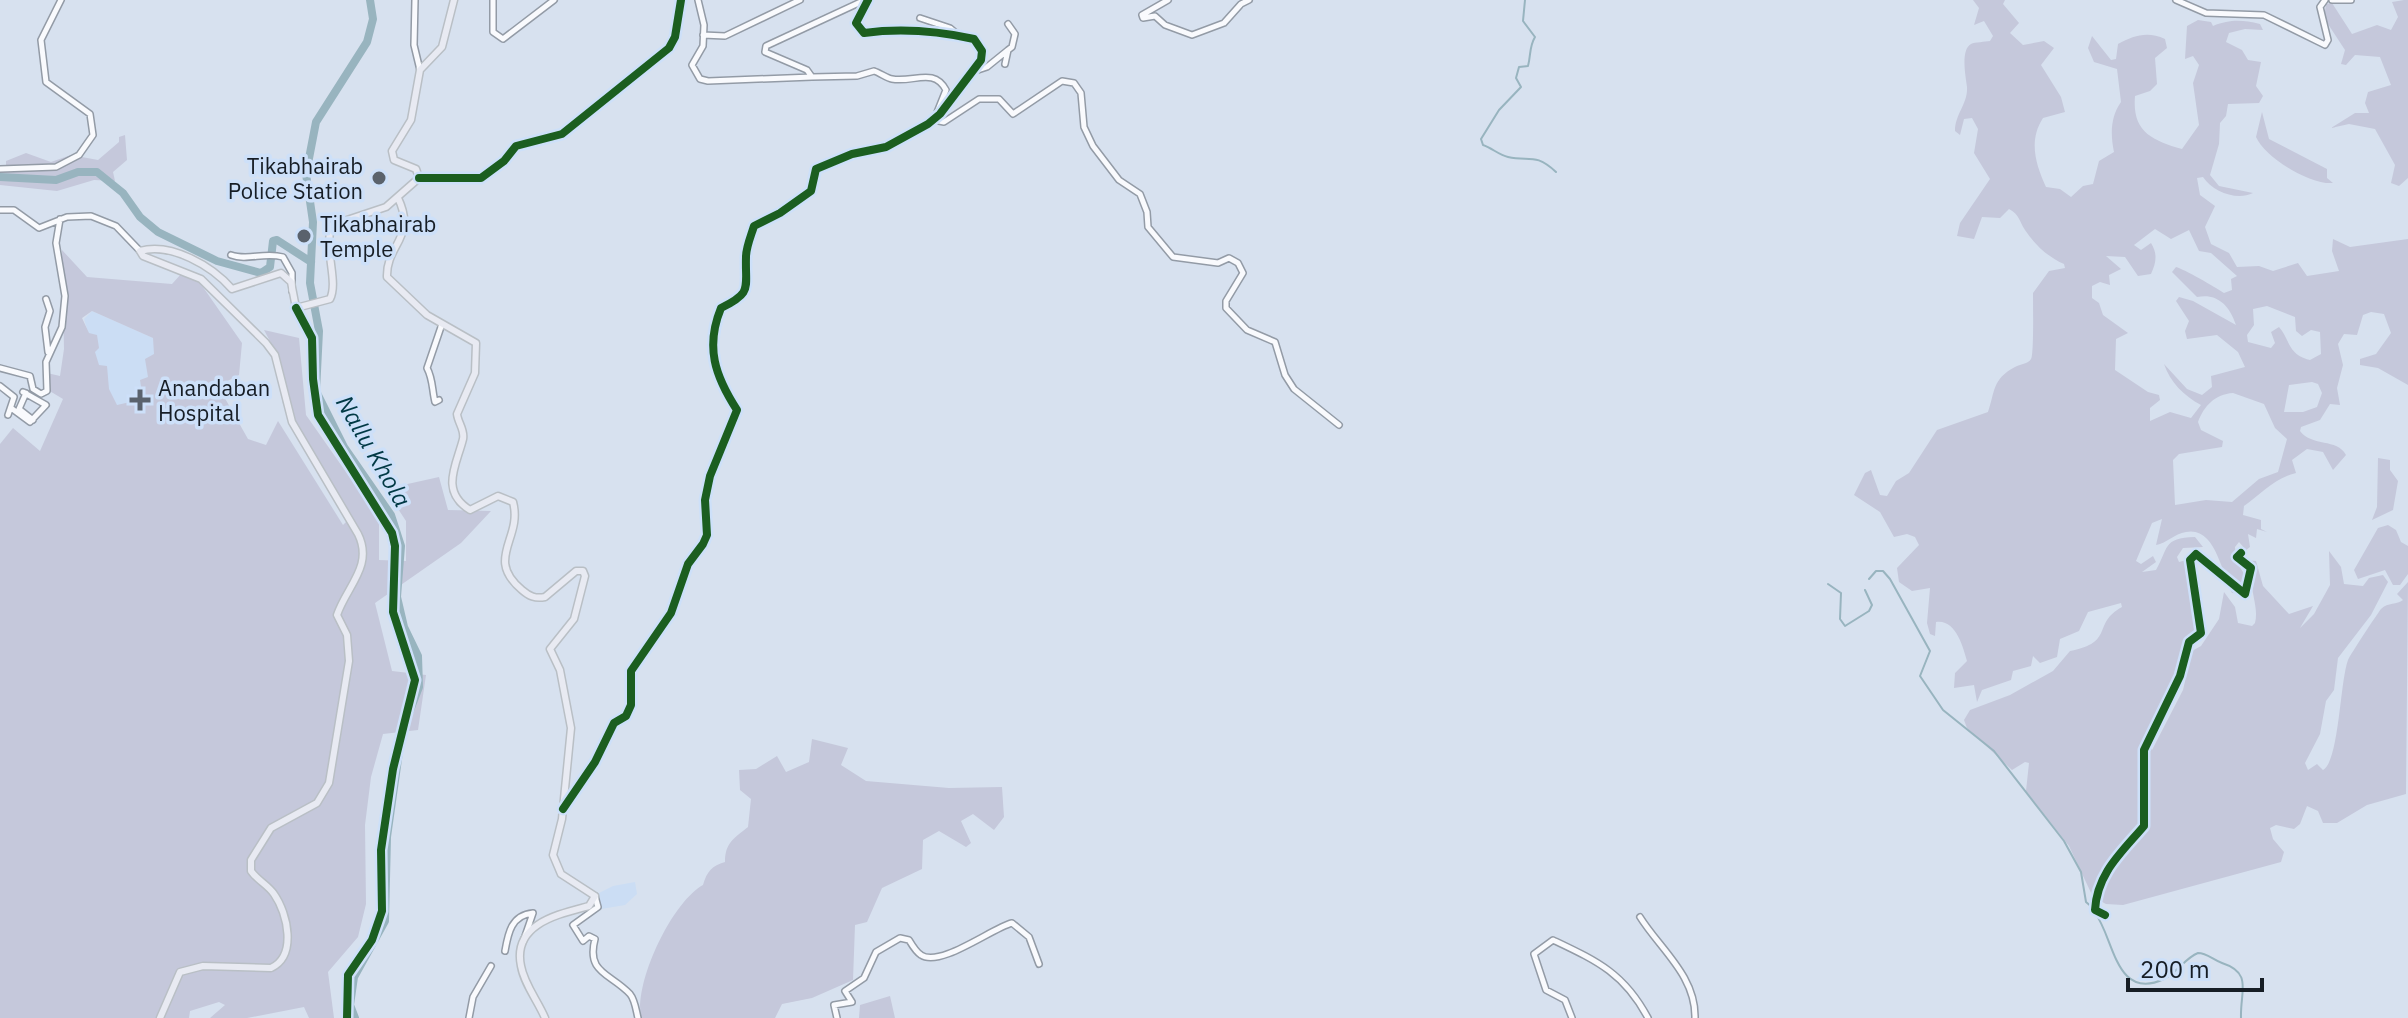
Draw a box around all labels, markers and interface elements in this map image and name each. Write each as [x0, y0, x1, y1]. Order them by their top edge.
place label: Tikabhairab Police Station [228, 151, 363, 205]
marker: Tikabhairab Police Station [370, 169, 388, 187]
place label: Tikabhairab Temple [320, 209, 436, 263]
marker: Tikabhairab Temple [295, 227, 313, 245]
place label: Anandaban Hospital [158, 373, 270, 427]
marker: Anandaban Hospital [129, 389, 151, 411]
water label: Nallu Khola [329, 389, 419, 513]
scale bar [2128, 942, 2262, 992]
text: 200 m [2140, 953, 2210, 985]

